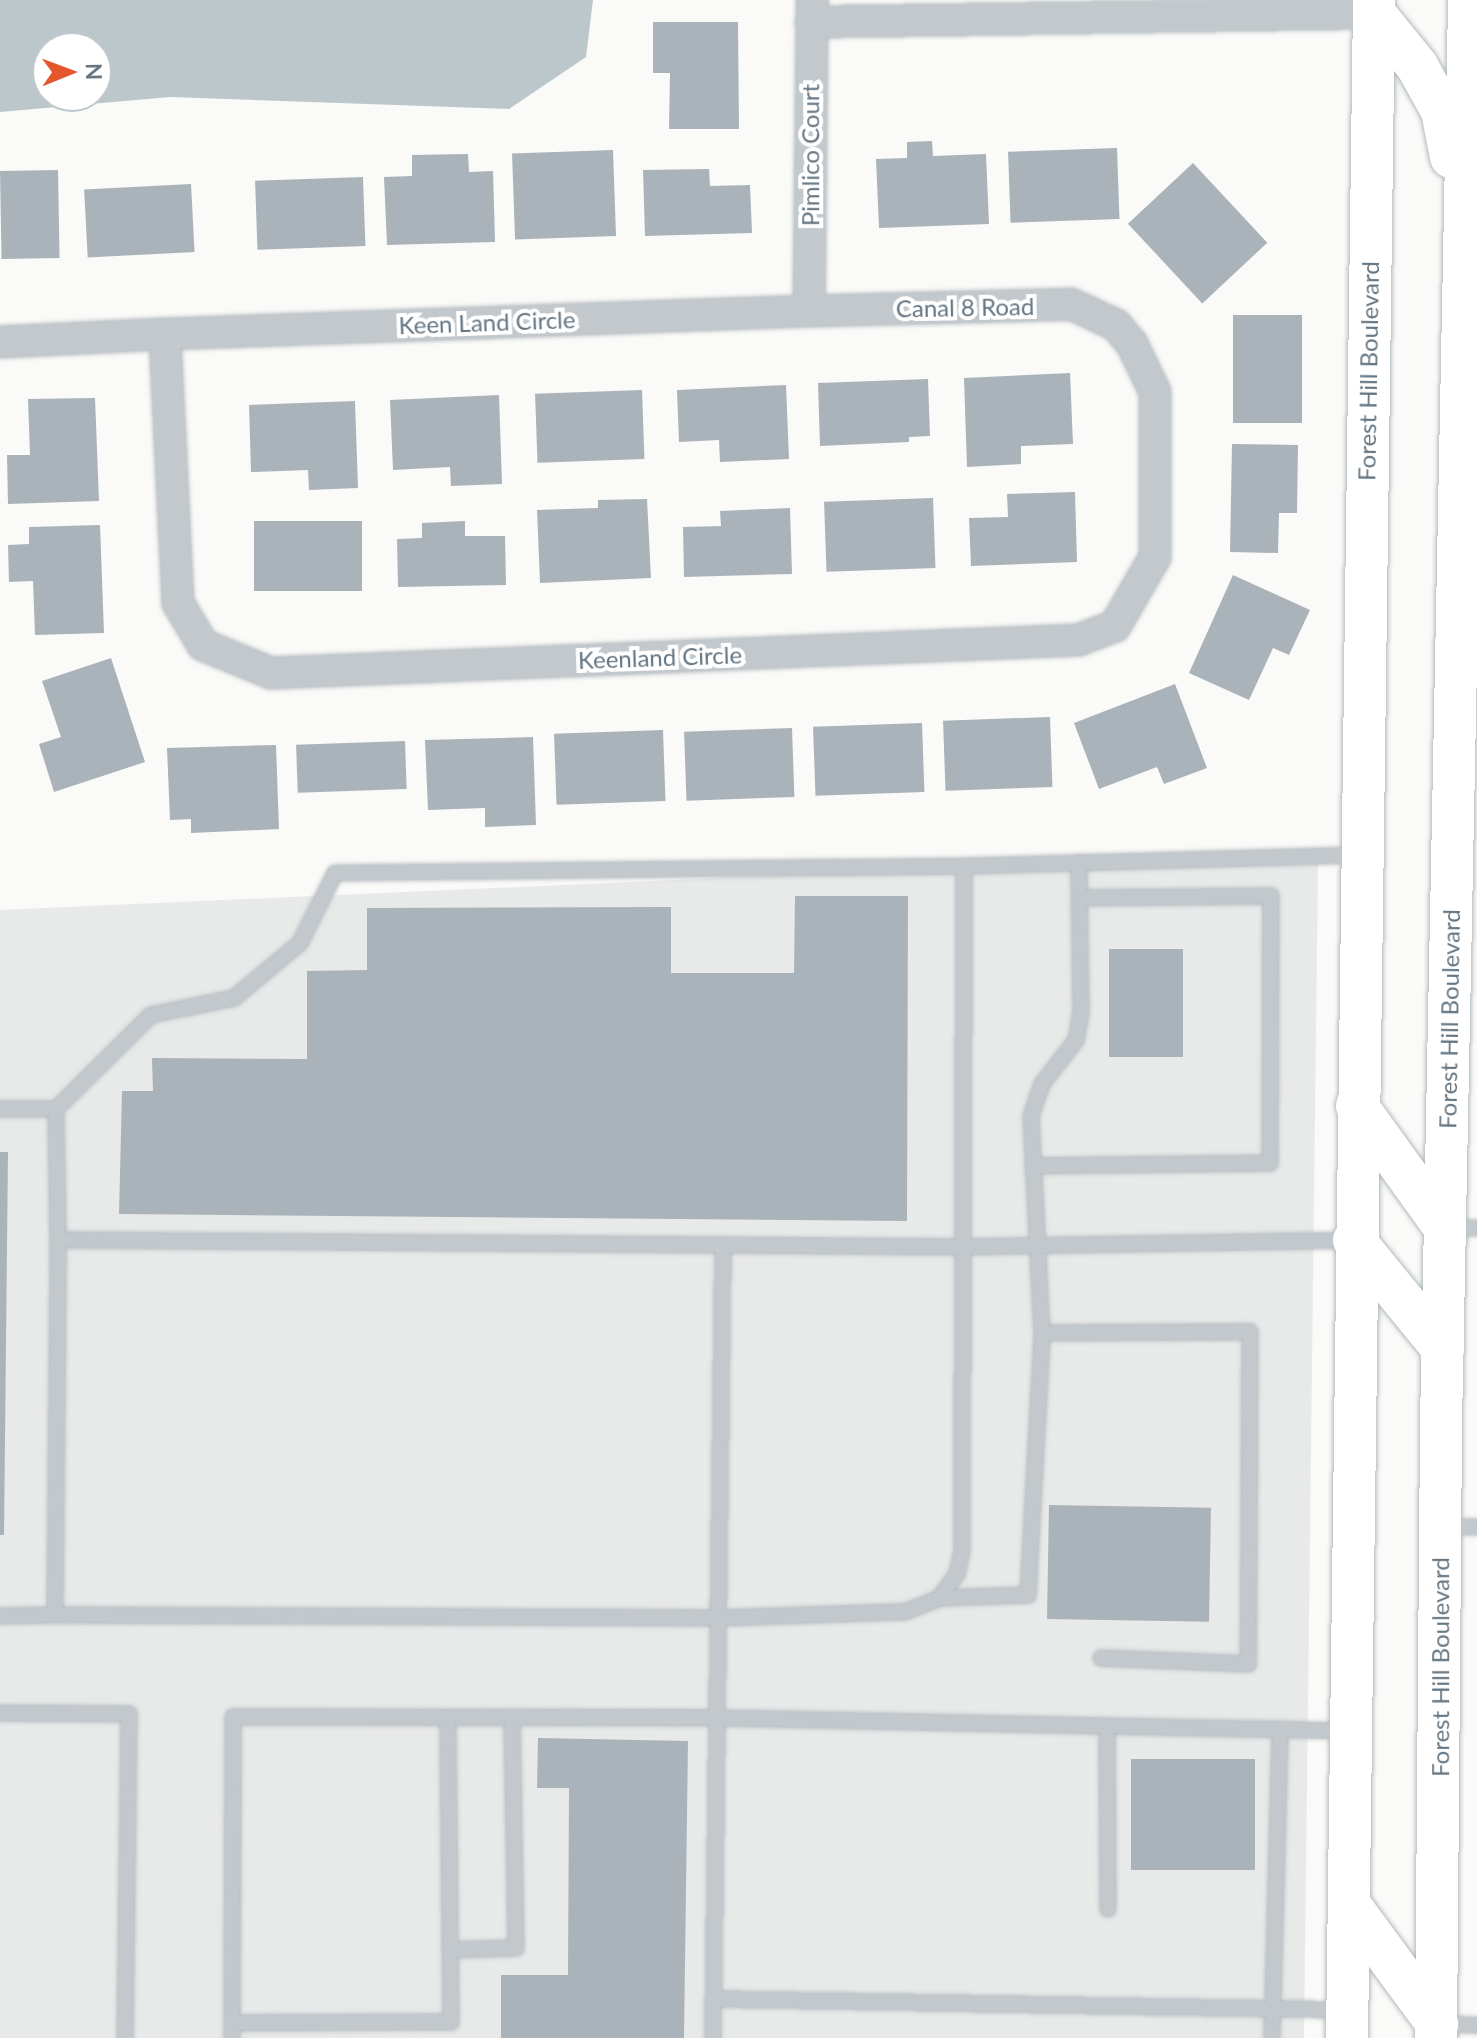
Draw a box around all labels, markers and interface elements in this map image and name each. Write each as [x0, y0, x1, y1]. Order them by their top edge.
north arrow [32, 32, 112, 112]
text: N [81, 63, 108, 80]
street label: Pimlico Court [796, 84, 824, 226]
street label: Forest Hill Boulevard [1352, 261, 1384, 481]
street label: Canal 8 Road [896, 291, 1034, 323]
street label: Keen Land Circle [398, 305, 576, 339]
street label: Keenland Circle [577, 640, 743, 674]
street label: Forest Hill Boulevard [1433, 909, 1465, 1129]
street label: Forest Hill Boulevard [1426, 1557, 1454, 1777]

